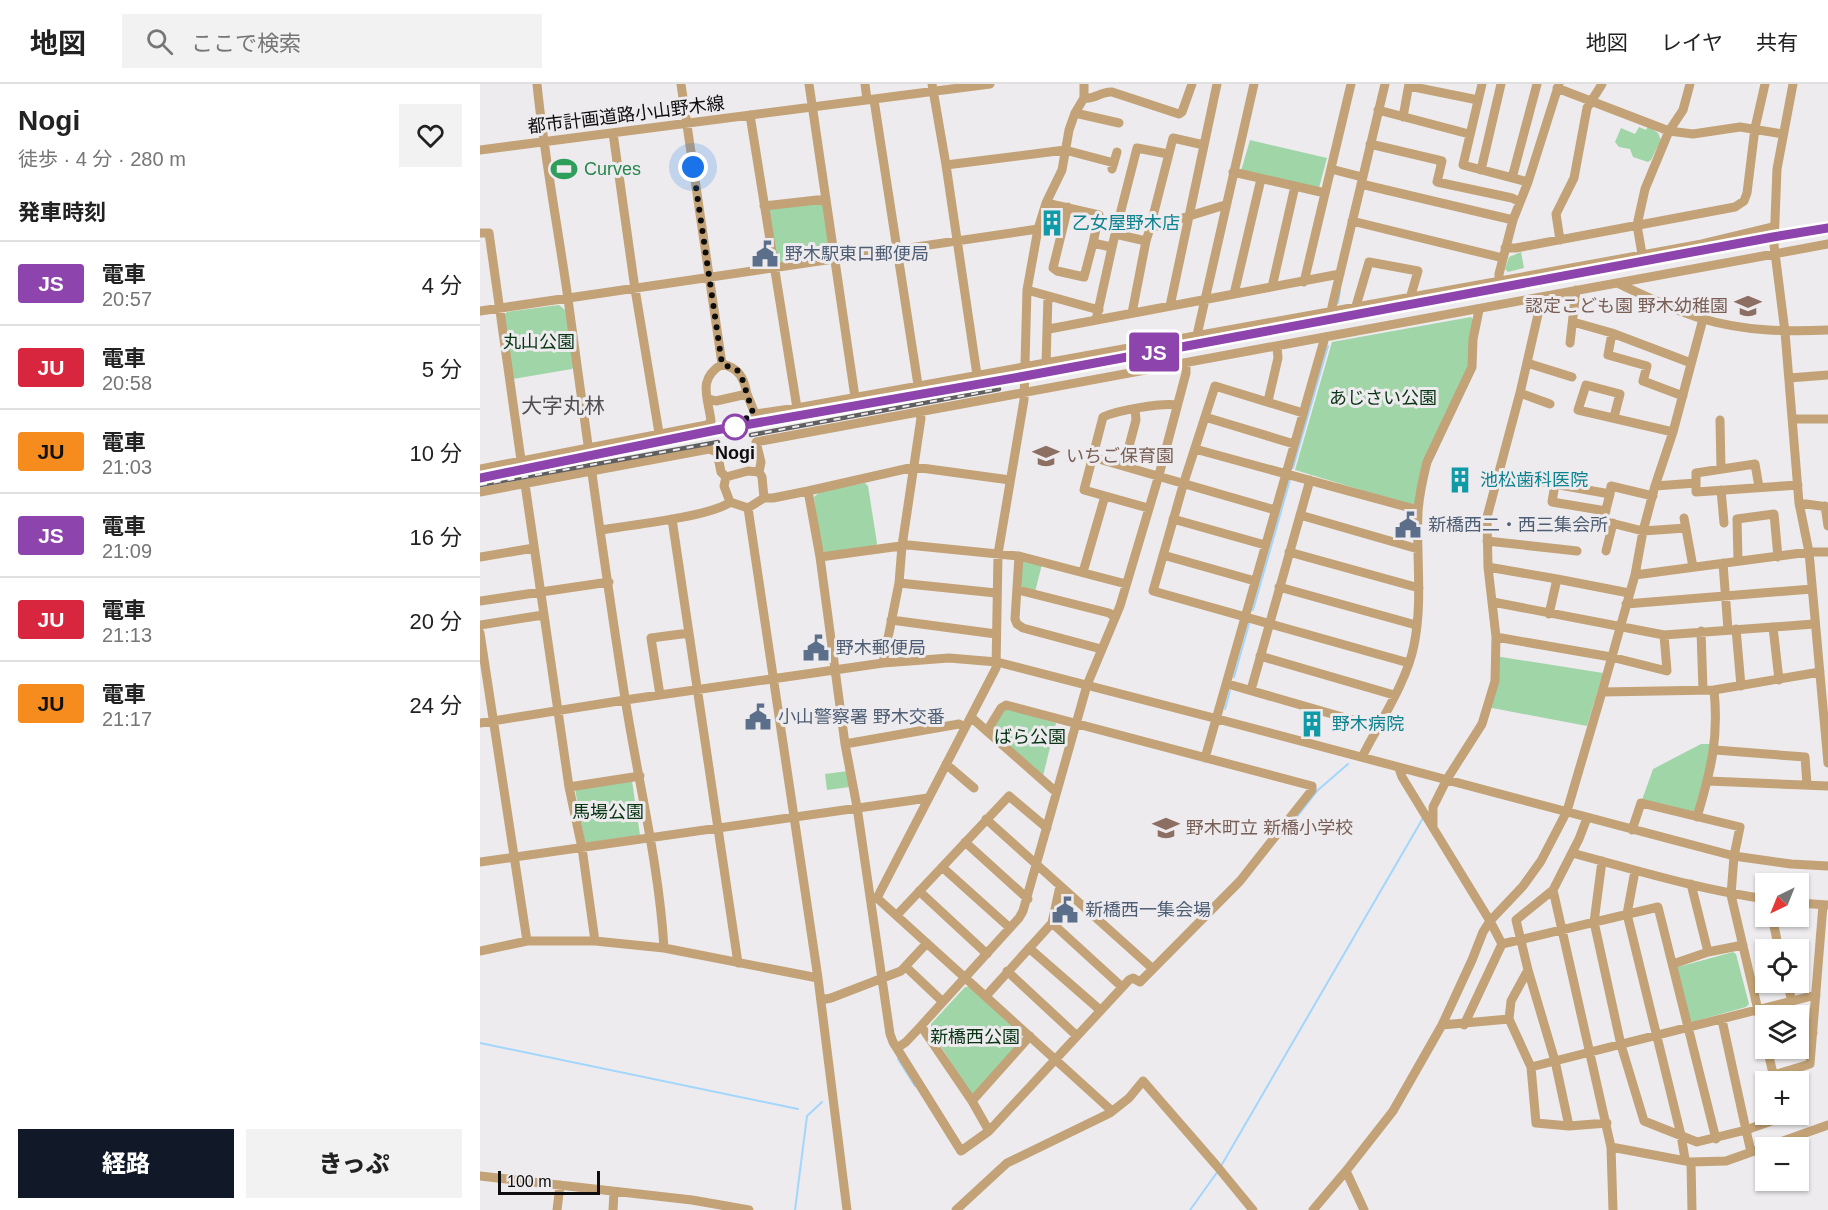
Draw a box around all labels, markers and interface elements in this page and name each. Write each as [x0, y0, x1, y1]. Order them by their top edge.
search box [122, 14, 542, 68]
icon: search [143, 25, 176, 58]
text: 地図 [30, 28, 86, 59]
text: ここで検索 [191, 31, 301, 56]
text: 地図 [1586, 31, 1628, 54]
text: レイヤ [1661, 31, 1723, 54]
text: 共有 [1756, 31, 1798, 54]
street label: 都市計画道路小山野木線 [527, 93, 725, 137]
button: heart [399, 104, 462, 167]
text: Nogi [18, 105, 80, 136]
text: 徒歩 · 4 分 · 280 m [18, 148, 186, 170]
your location [678, 152, 708, 182]
sports icon: Curves [549, 154, 579, 184]
place label: Curves [584, 159, 641, 179]
text: 発車時刻 [18, 200, 106, 225]
building icon: 乙女屋野木店 [1037, 208, 1067, 238]
place label: 乙女屋野木店 [1072, 213, 1180, 233]
public building icon: 野木駅東口郵便局 [750, 239, 780, 269]
place label: 野木駅東口郵便局 [785, 244, 929, 264]
text: 電車 [102, 262, 146, 287]
text: JS [38, 272, 64, 295]
text: 4 分 [422, 273, 462, 298]
text: 20:57 [102, 288, 152, 310]
school or university icon: 認定こども園 野木幼稚園 [1733, 291, 1763, 321]
place label: 認定こども園 野木幼稚園 [1525, 296, 1728, 316]
park label: 丸山公園 [503, 332, 575, 352]
line badge: JS [1127, 332, 1181, 372]
text: JS [1141, 341, 1167, 364]
text: 電車 [102, 346, 146, 371]
text: JU [38, 356, 64, 379]
text: 5 分 [422, 357, 462, 382]
text: 20:58 [102, 372, 152, 394]
park label: あじさい公園 [1329, 388, 1437, 408]
district label: 大字丸林 [521, 394, 605, 417]
marker: Nogi [722, 414, 748, 440]
text: 電車 [102, 430, 146, 455]
text: JU [38, 440, 64, 463]
text: 10 分 [409, 441, 462, 466]
school or university icon: いちご保育園 [1031, 441, 1061, 471]
place label: Nogi [715, 443, 755, 463]
place label: いちご保育園 [1066, 446, 1174, 466]
text: 21:03 [102, 456, 152, 478]
building icon: 池松歯科医院 [1445, 465, 1475, 495]
place label: 池松歯科医院 [1480, 470, 1588, 490]
public building icon: 新橋西二・西三集会所 [1393, 510, 1423, 540]
text: 電車 [102, 514, 146, 539]
place label: 新橋西二・西三集会所 [1428, 515, 1608, 535]
text: JS [38, 524, 64, 547]
text: 16 分 [409, 525, 462, 550]
text: 21:09 [102, 540, 152, 562]
text: 電車 [102, 598, 146, 623]
text: JU [38, 608, 64, 631]
text: 20 分 [409, 609, 462, 634]
text: 21:13 [102, 624, 152, 646]
public building icon: 野木郵便局 [801, 633, 831, 663]
place label: 野木郵便局 [836, 638, 926, 658]
text: 電車 [102, 682, 146, 707]
text: JU [38, 692, 64, 715]
text: 24 分 [409, 693, 462, 718]
public building icon: 小山警察署 野木交番 [743, 702, 773, 732]
place label: 小山警察署 野木交番 [778, 707, 945, 727]
text: 21:17 [102, 708, 152, 730]
building icon: 野木病院 [1297, 709, 1327, 739]
place label: 野木病院 [1332, 714, 1404, 734]
park label: ばら公園 [994, 727, 1066, 747]
park label: 馬場公園 [572, 802, 644, 822]
school or university icon: 野木町立 新橋小学校 [1151, 813, 1181, 843]
place label: 野木町立 新橋小学校 [1186, 818, 1353, 838]
north arrow [1755, 873, 1809, 927]
map controls [1755, 873, 1809, 1191]
public building icon: 新橋西一集会場 [1050, 895, 1080, 925]
place label: 新橋西一集会場 [1085, 900, 1211, 920]
button: locate [1755, 939, 1809, 993]
button: layers [1755, 1005, 1809, 1059]
park label: 新橋西公園 [930, 1027, 1020, 1047]
button: + [1755, 1071, 1809, 1125]
button: 経路 [18, 1129, 234, 1198]
button: きっぷ [246, 1129, 462, 1198]
button: − [1755, 1137, 1809, 1191]
scale bar [498, 1168, 600, 1196]
text: 100 m [507, 1173, 551, 1190]

